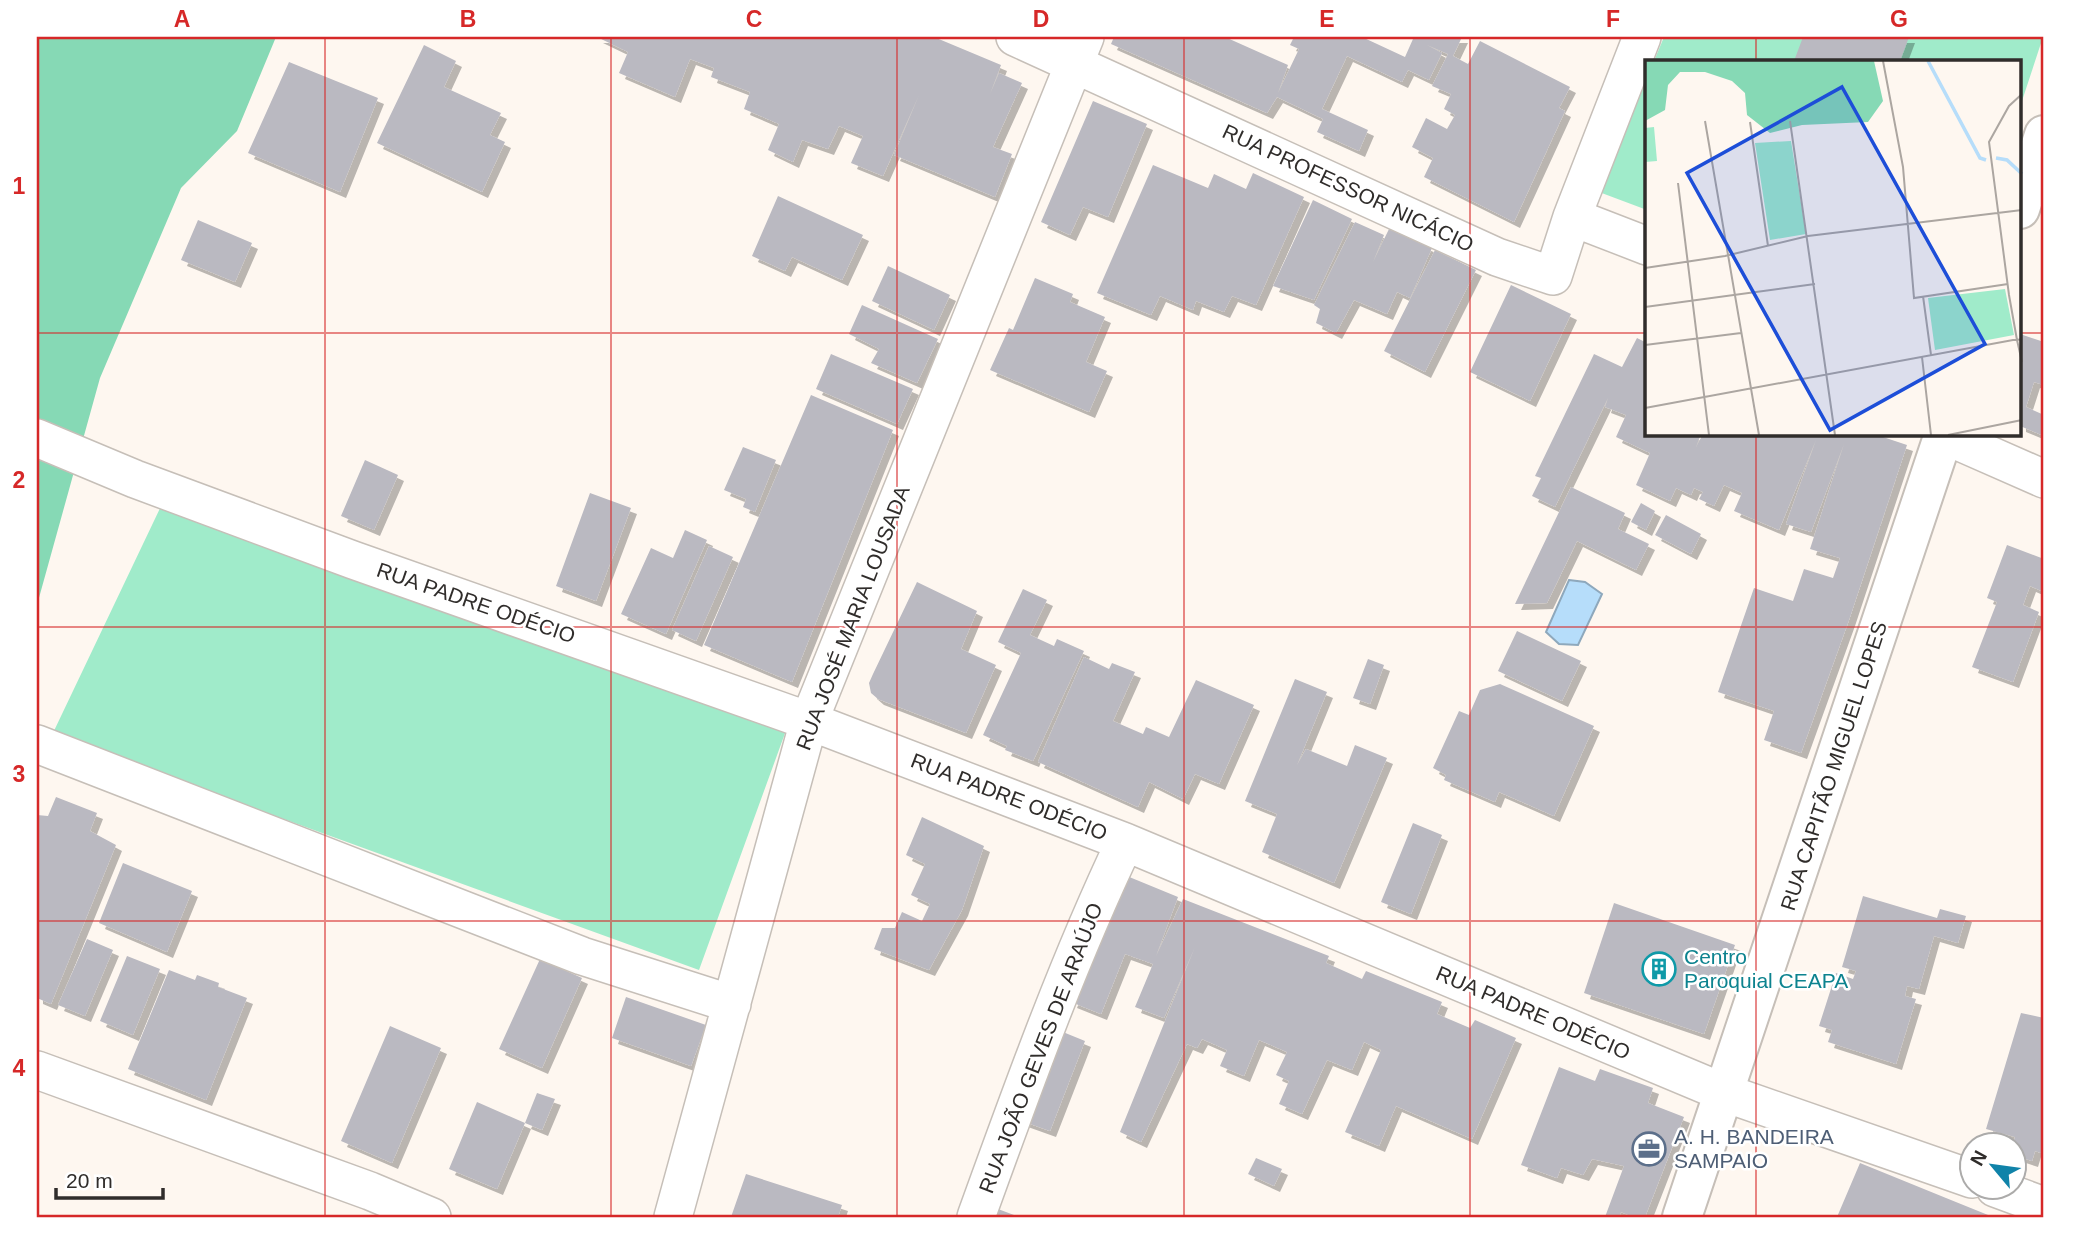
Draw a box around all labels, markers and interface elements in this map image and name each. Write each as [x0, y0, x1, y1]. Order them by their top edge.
text: A [174, 6, 190, 32]
text: B [460, 6, 476, 32]
text: C [746, 6, 762, 32]
text: D [1033, 6, 1049, 32]
text: E [1319, 6, 1335, 32]
text: F [1606, 6, 1620, 32]
text: G [1890, 6, 1908, 32]
inset map [1645, 60, 2022, 436]
street label: RUA PROFESSOR NICÁCIO [1219, 119, 1477, 256]
text: 1 [13, 173, 26, 199]
text: 2 [13, 467, 25, 493]
street label: RUA JOSÉ MARIA LOUSADA [791, 482, 914, 753]
street label: RUA PADRE ODÉCIO [374, 558, 578, 647]
street label: RUA CAPITÃO MIGUEL LOPES [1776, 618, 1891, 913]
street label: RUA PADRE ODÉCIO [908, 748, 1111, 845]
text: 3 [13, 761, 25, 787]
street label: RUA JOÃO GEVES DE ARAÚJO [974, 899, 1107, 1196]
place label: Centro Paroquial CEAPA [1684, 945, 1848, 992]
building icon: Centro Paroquial CEAPA [1640, 950, 1678, 988]
street label: RUA PADRE ODÉCIO [1433, 961, 1634, 1064]
text: 4 [13, 1055, 26, 1081]
place label: A. H. BANDEIRA SAMPAIO [1674, 1125, 1834, 1172]
office icon: A. H. BANDEIRA SAMPAIO [1630, 1130, 1668, 1168]
north arrow [1958, 1132, 2028, 1202]
text: N [1966, 1147, 1991, 1169]
scale bar [56, 1156, 163, 1200]
text: 20 m [66, 1169, 113, 1192]

